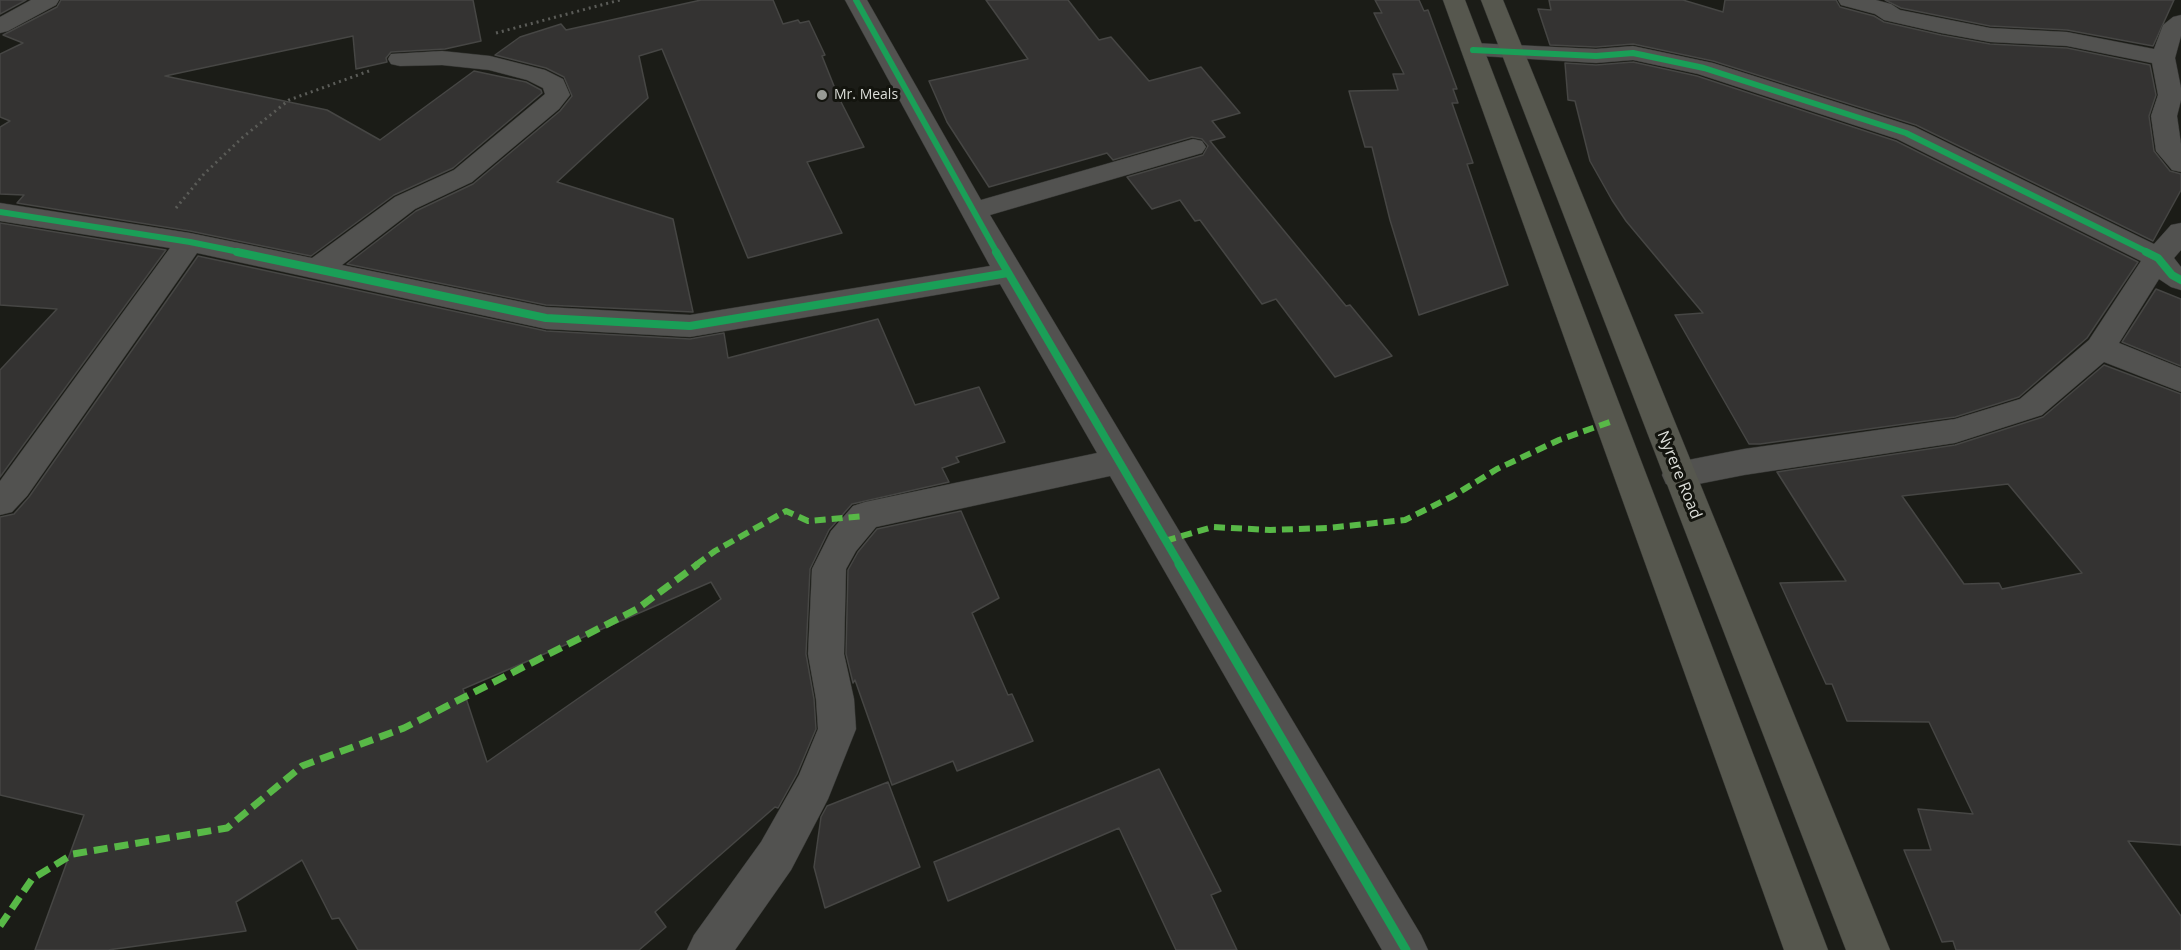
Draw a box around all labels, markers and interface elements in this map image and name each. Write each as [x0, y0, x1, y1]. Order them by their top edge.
place label: Mr. Meals [834, 87, 898, 103]
marker: Mr. Meals [815, 88, 829, 102]
street label: Nyrere Road [1653, 428, 1705, 522]

